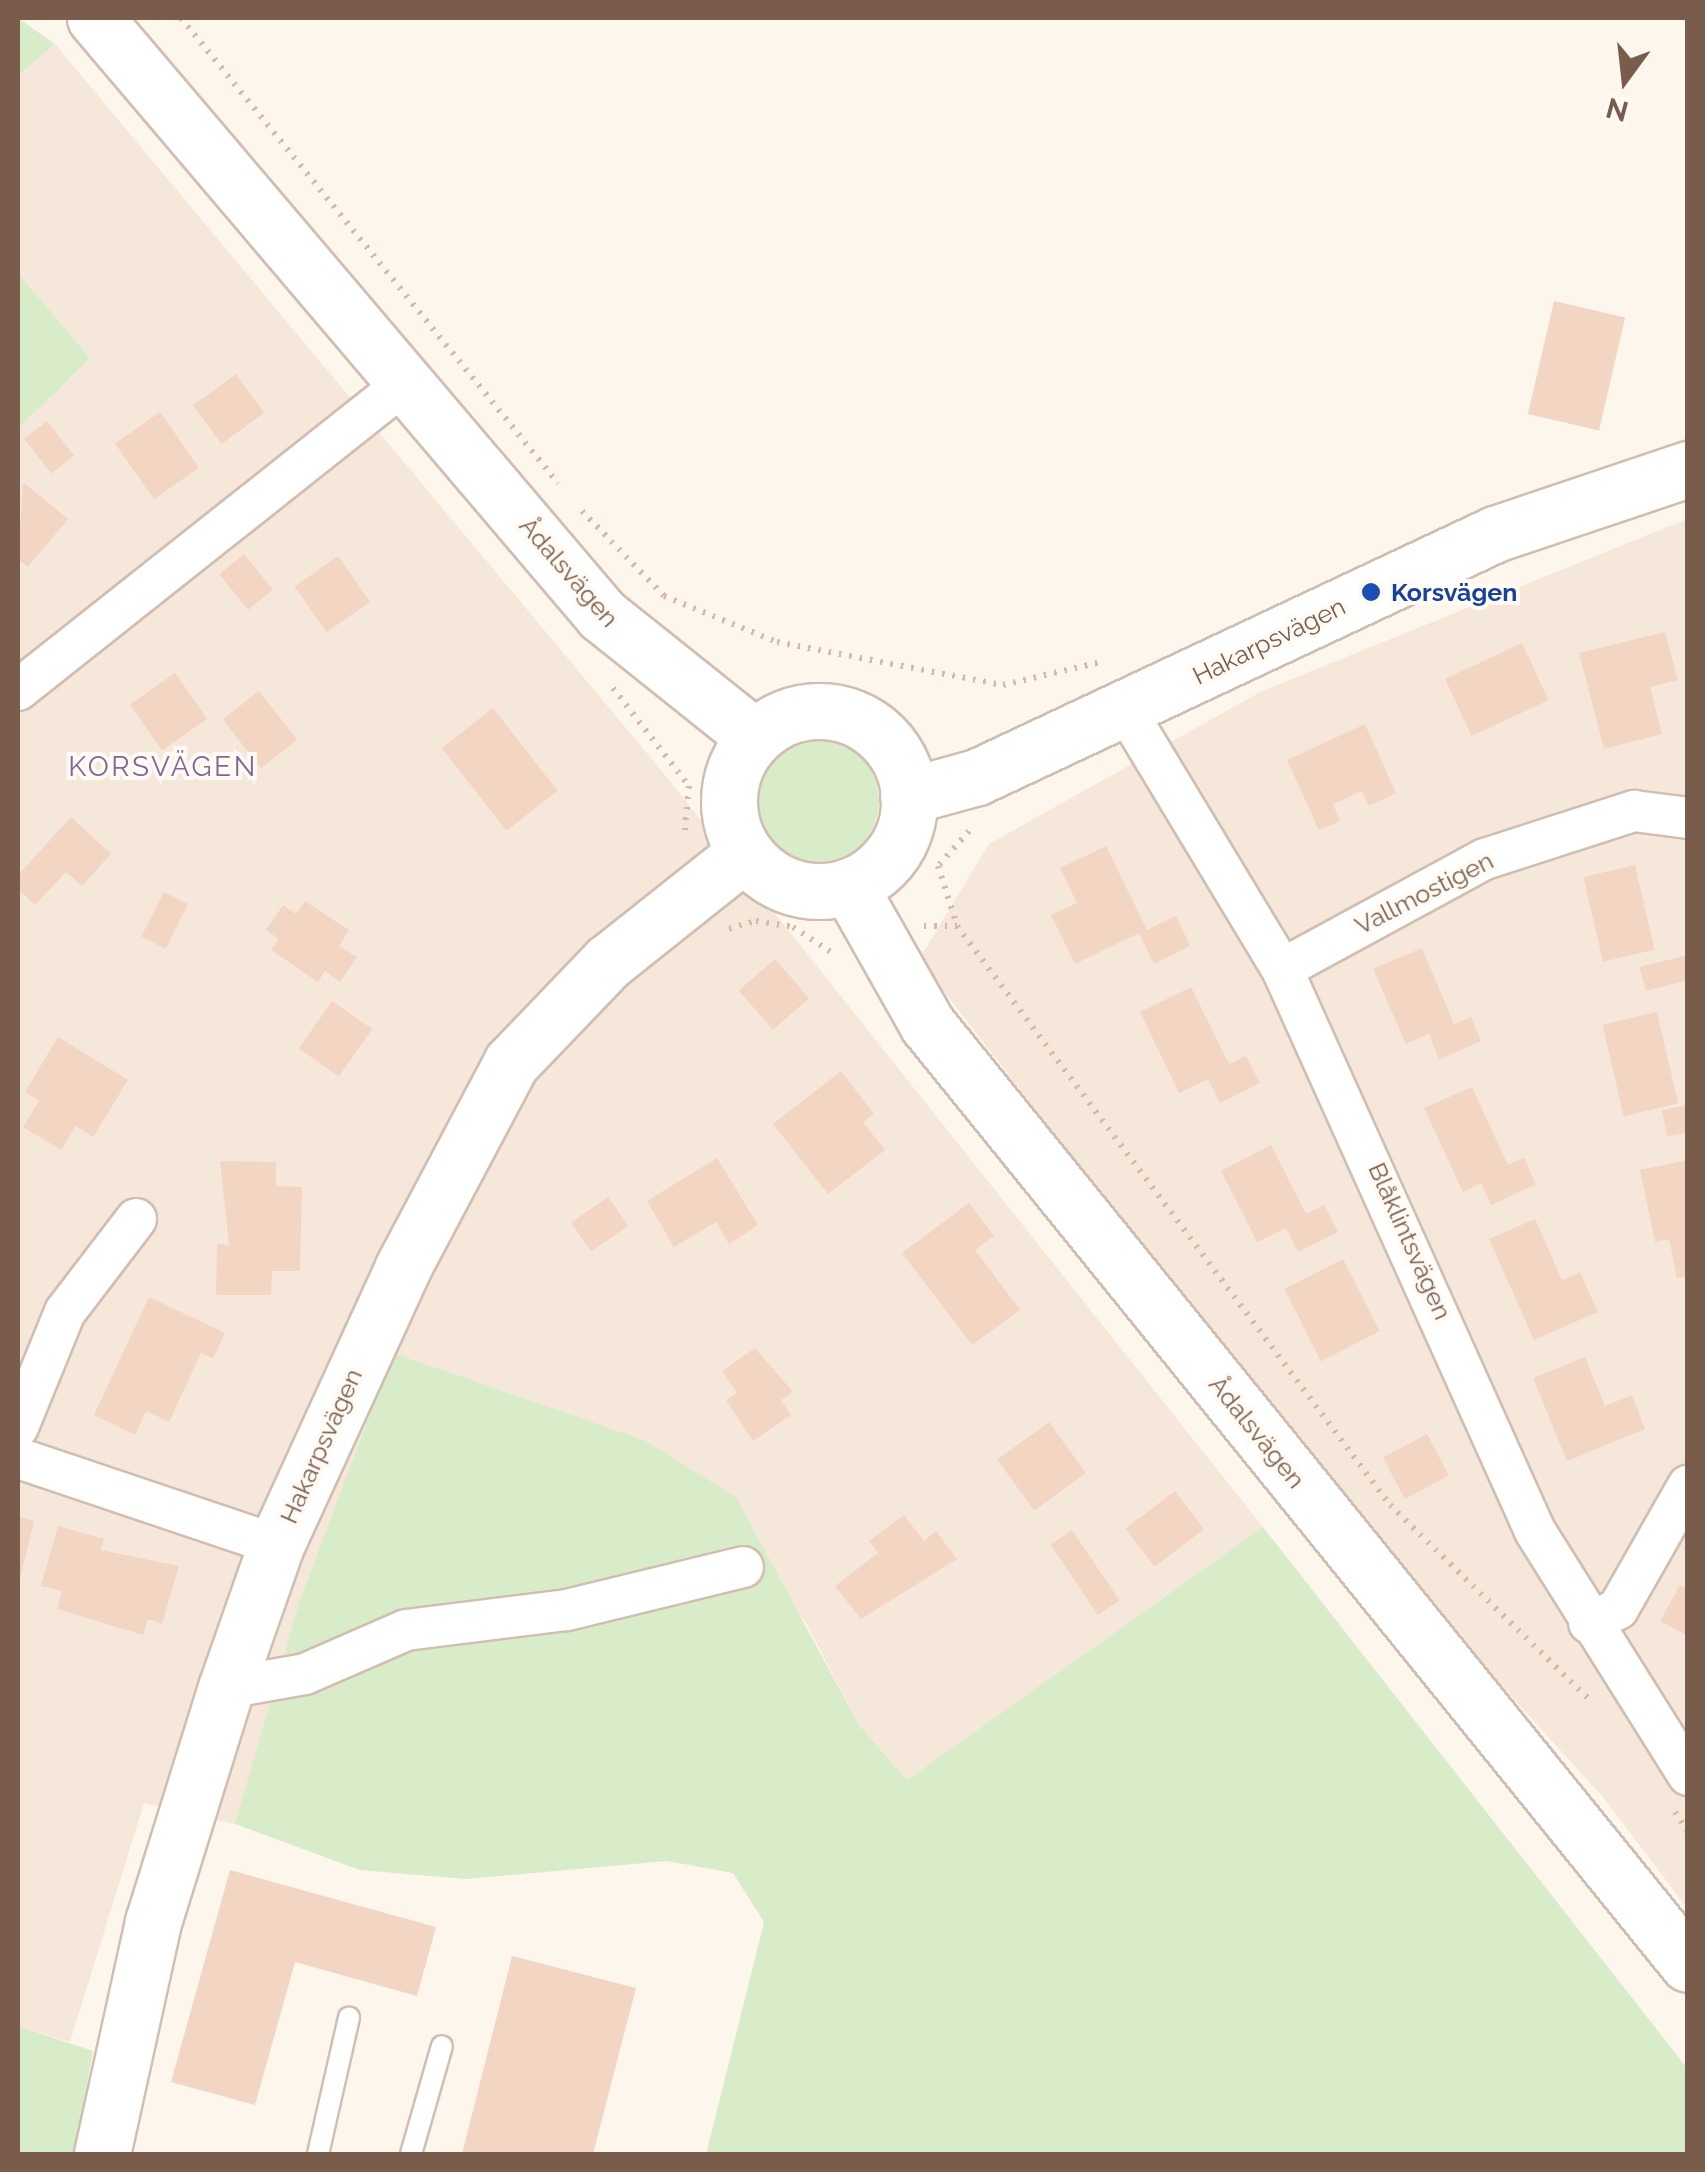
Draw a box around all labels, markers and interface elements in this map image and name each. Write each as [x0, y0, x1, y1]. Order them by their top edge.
north arrow [1575, 30, 1675, 130]
text: N [1603, 91, 1632, 128]
street label: Ådalsvägen [513, 511, 625, 633]
place label: Korsvägen [1391, 577, 1517, 607]
marker: Korsvägen [1360, 581, 1382, 603]
street label: Hakarpsvägen [1188, 591, 1350, 691]
district label: KORSVÄGEN [68, 750, 258, 784]
street label: Vallmostigen [1350, 845, 1498, 941]
street label: Blåklintsvägen [1362, 1158, 1458, 1324]
street label: Hakarpsvägen [274, 1364, 368, 1528]
street label: Ådalsvägen [1203, 1370, 1311, 1494]

